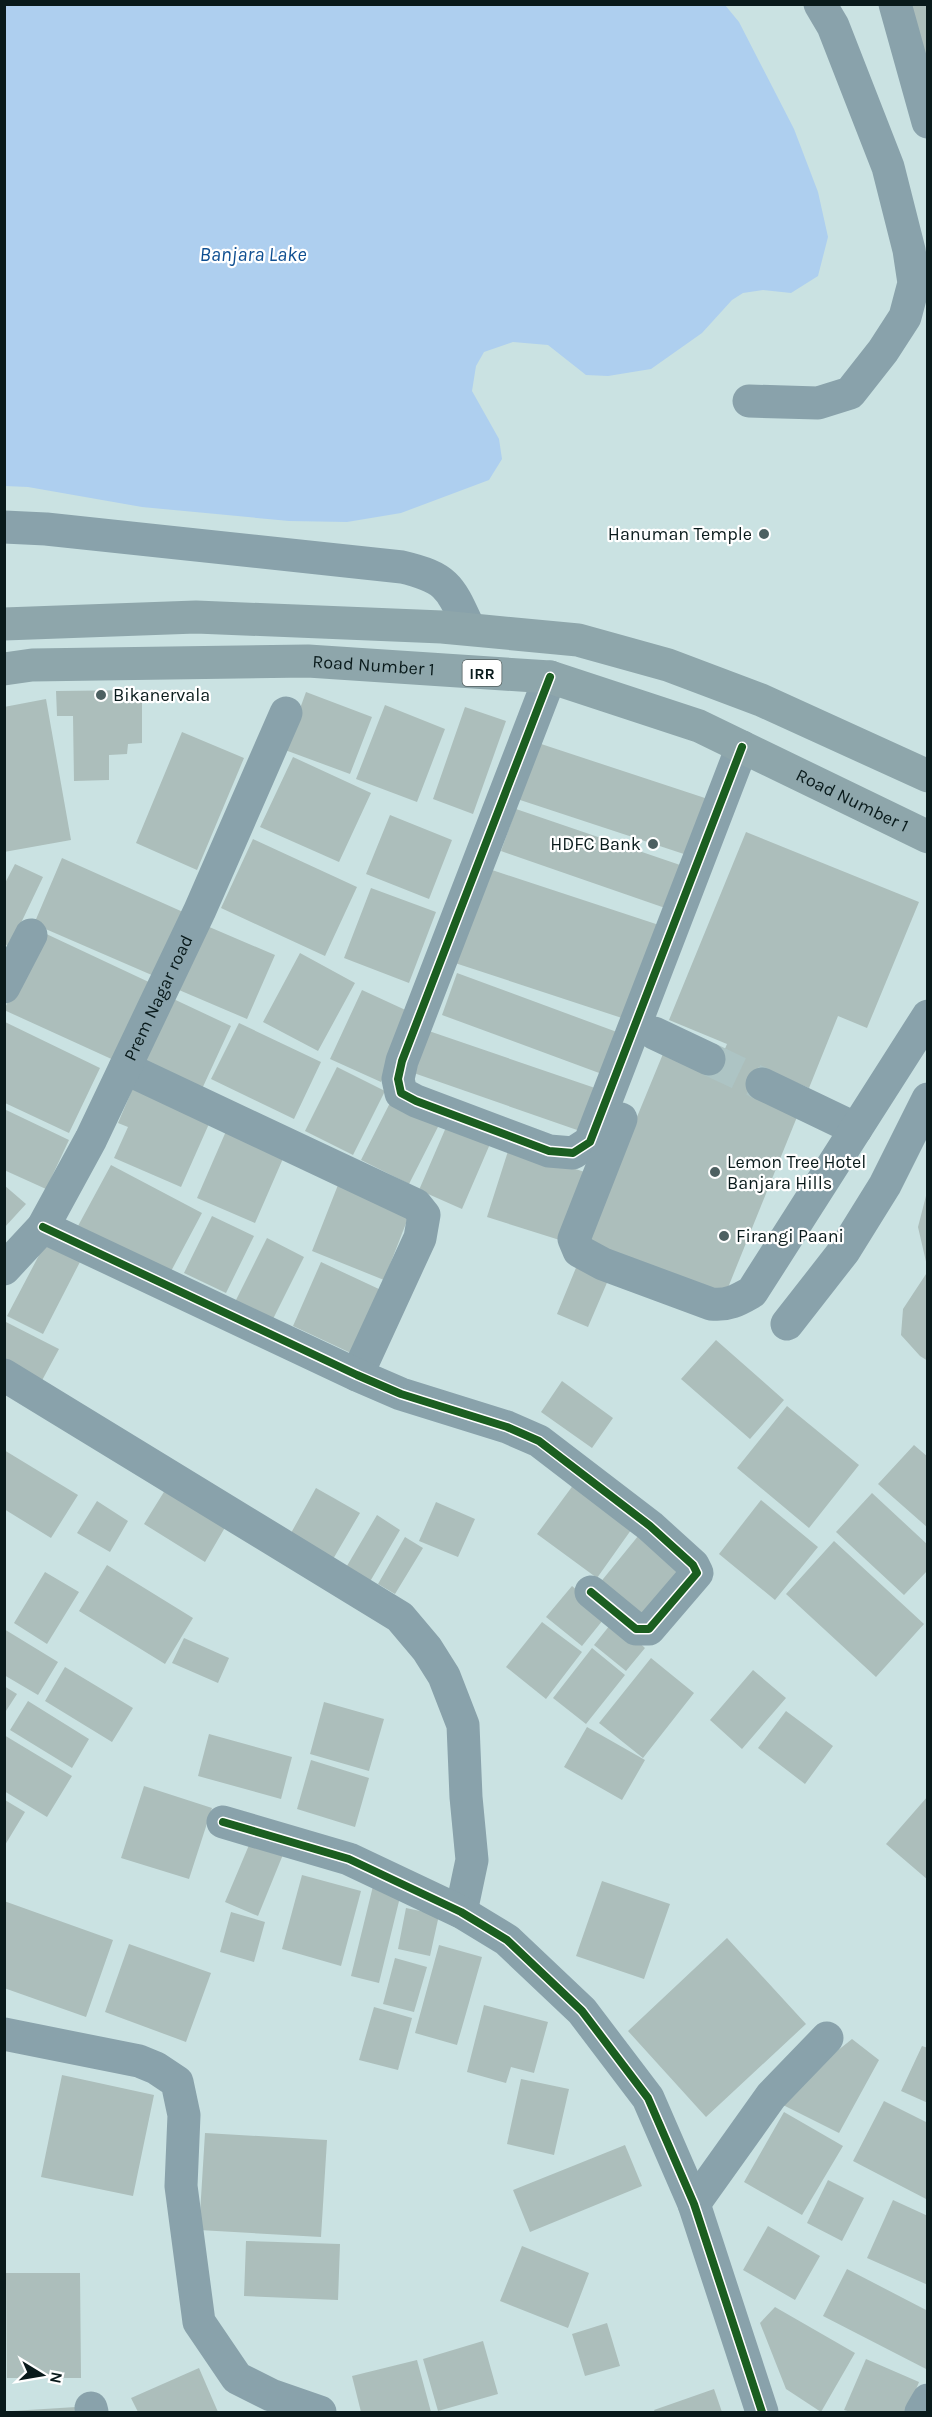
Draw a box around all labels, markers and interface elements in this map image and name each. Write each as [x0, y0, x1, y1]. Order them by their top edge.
water label: Banjara Lake [199, 243, 307, 266]
place label: Hanuman Temple [608, 523, 752, 545]
marker: Hanuman Temple [757, 527, 771, 541]
street label: Road Number 1 [312, 650, 435, 680]
road number: IRR [462, 660, 502, 686]
place label: Bikanervala [113, 684, 210, 706]
marker: Bikanervala [94, 688, 108, 702]
street label: Road Number 1 [792, 764, 912, 837]
place label: HDFC Bank [550, 833, 641, 855]
marker: HDFC Bank [646, 837, 660, 851]
street label: Prem Nagar road [119, 931, 198, 1064]
place label: Lemon Tree Hotel Banjara Hills [727, 1151, 866, 1194]
marker: Lemon Tree Hotel Banjara Hills [708, 1165, 722, 1179]
place label: Firangi Paani [736, 1225, 844, 1247]
marker: Firangi Paani [717, 1229, 731, 1243]
north arrow [12, 2345, 72, 2405]
text: N [46, 2370, 67, 2385]

